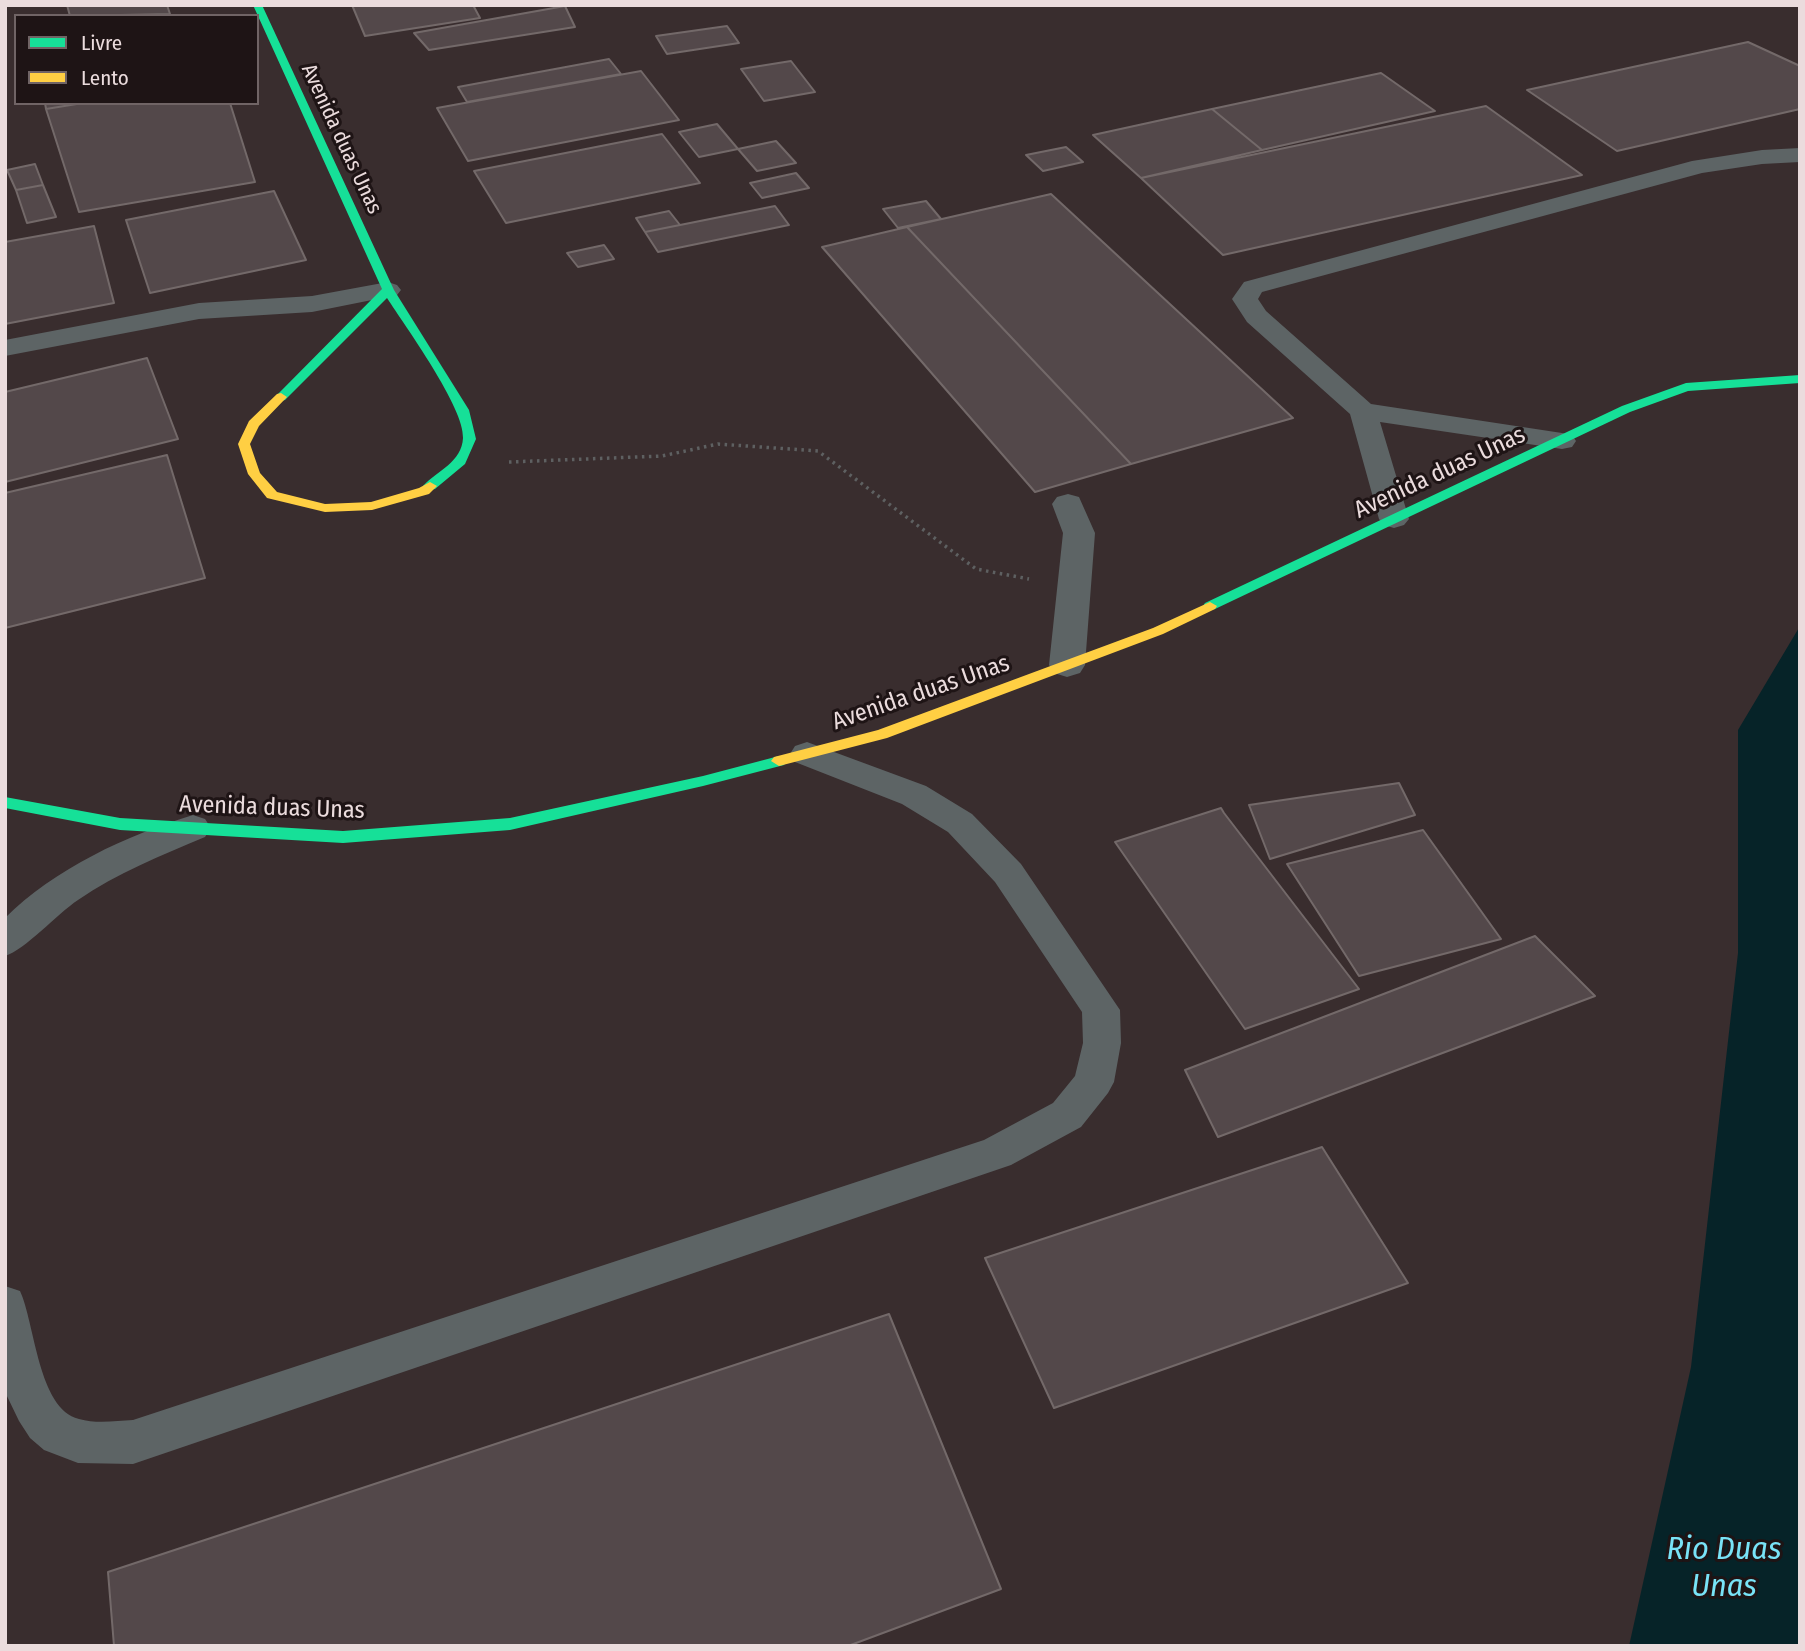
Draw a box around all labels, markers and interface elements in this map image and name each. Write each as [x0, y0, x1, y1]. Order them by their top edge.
legend [14, 14, 259, 105]
text: Livre [81, 30, 122, 56]
street label: Avenida duas Unas [295, 60, 387, 218]
text: Lento [81, 65, 129, 91]
street label: Avenida duas Unas [1350, 421, 1530, 525]
street label: Avenida duas Unas [829, 649, 1013, 737]
street label: Avenida duas Unas [179, 790, 365, 826]
water label: Rio Duas Unas [1666, 1531, 1782, 1606]

